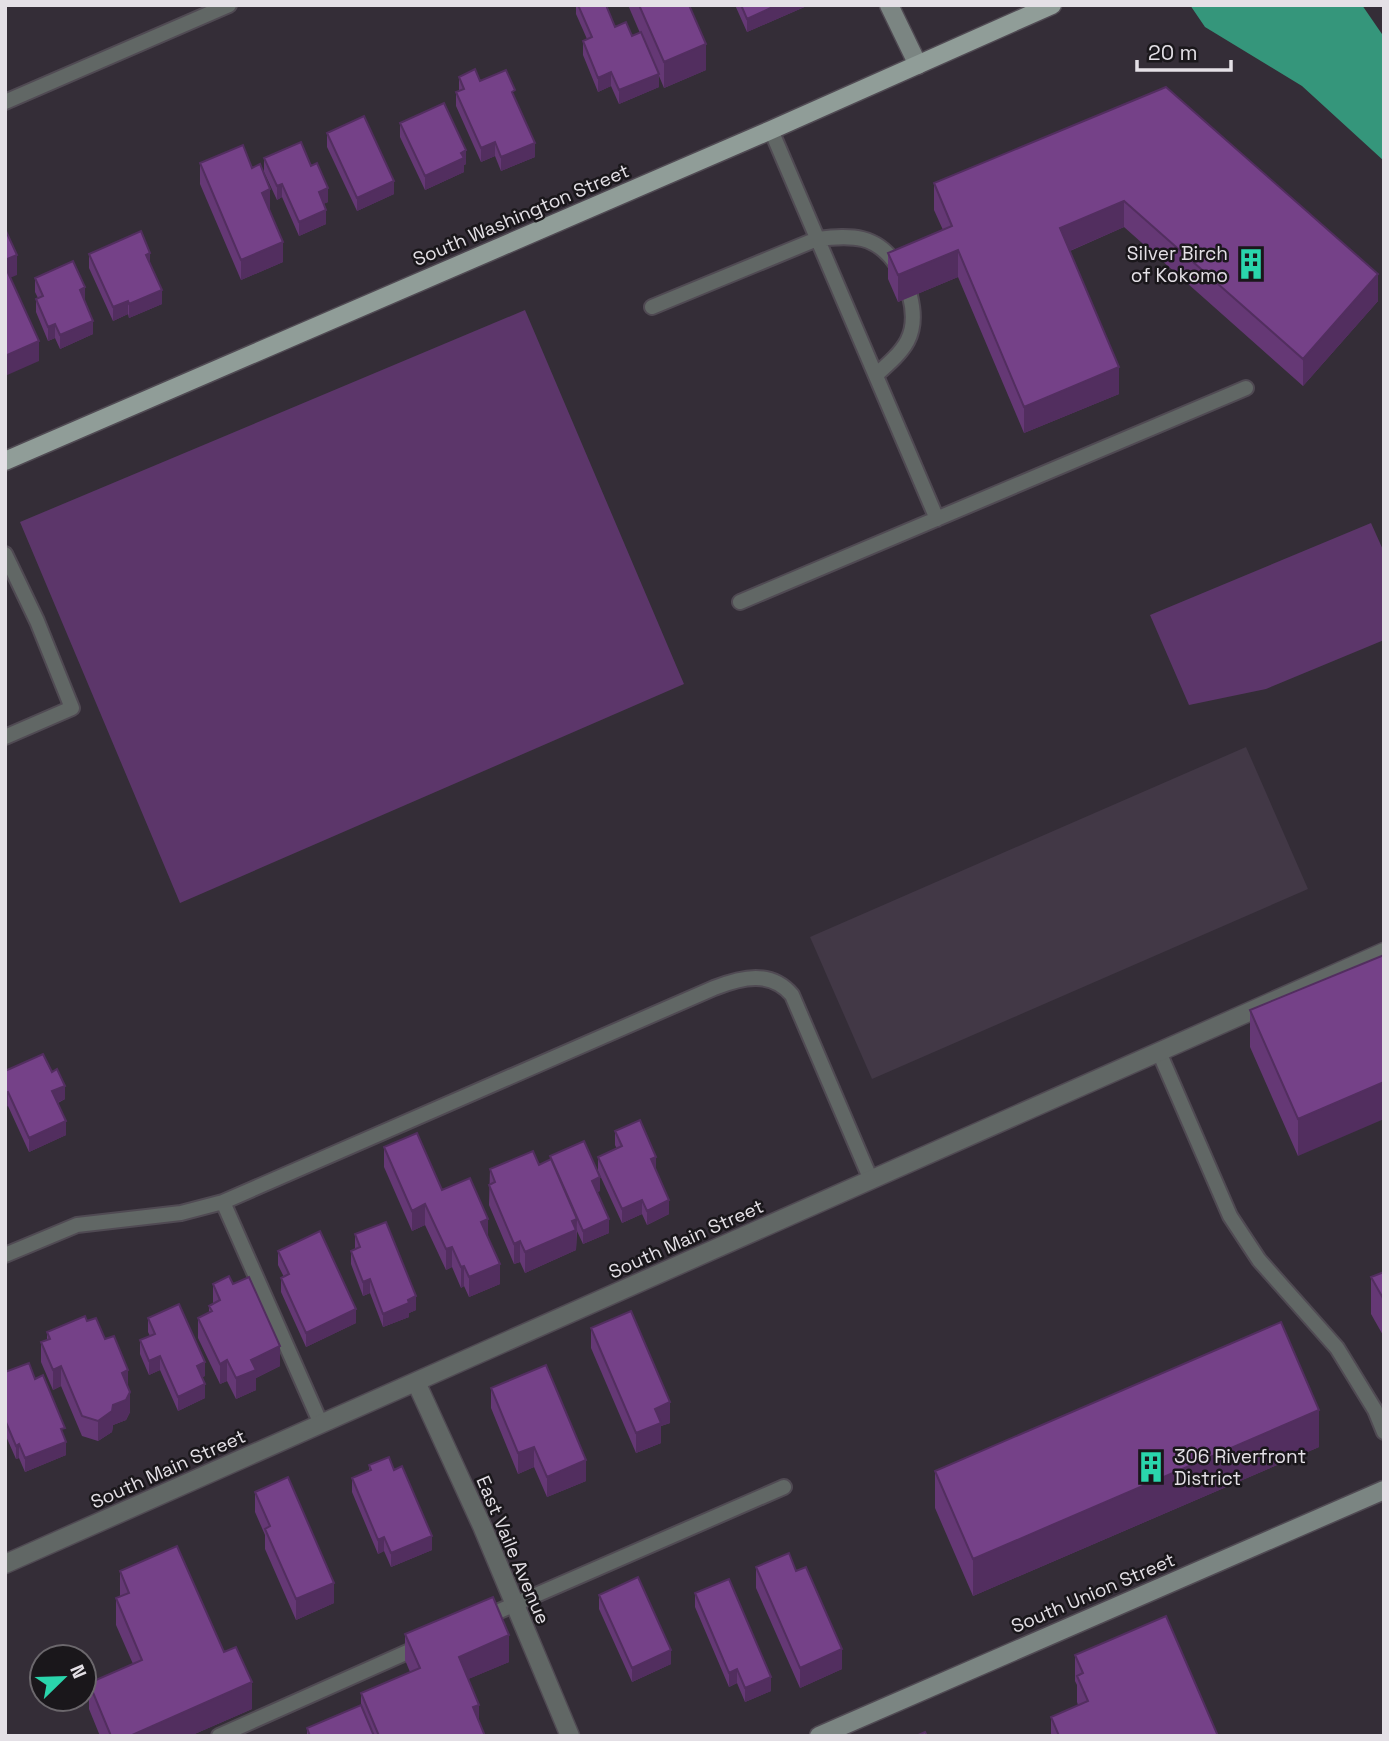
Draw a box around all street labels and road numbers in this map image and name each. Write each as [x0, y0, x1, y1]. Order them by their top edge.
street label: South Washington Street [409, 158, 633, 272]
street label: South Main Street [605, 1194, 767, 1284]
street label: South Main Street [87, 1424, 249, 1514]
street label: East Vaile Avenue [470, 1472, 556, 1628]
street label: South Union Street [1007, 1547, 1179, 1639]

